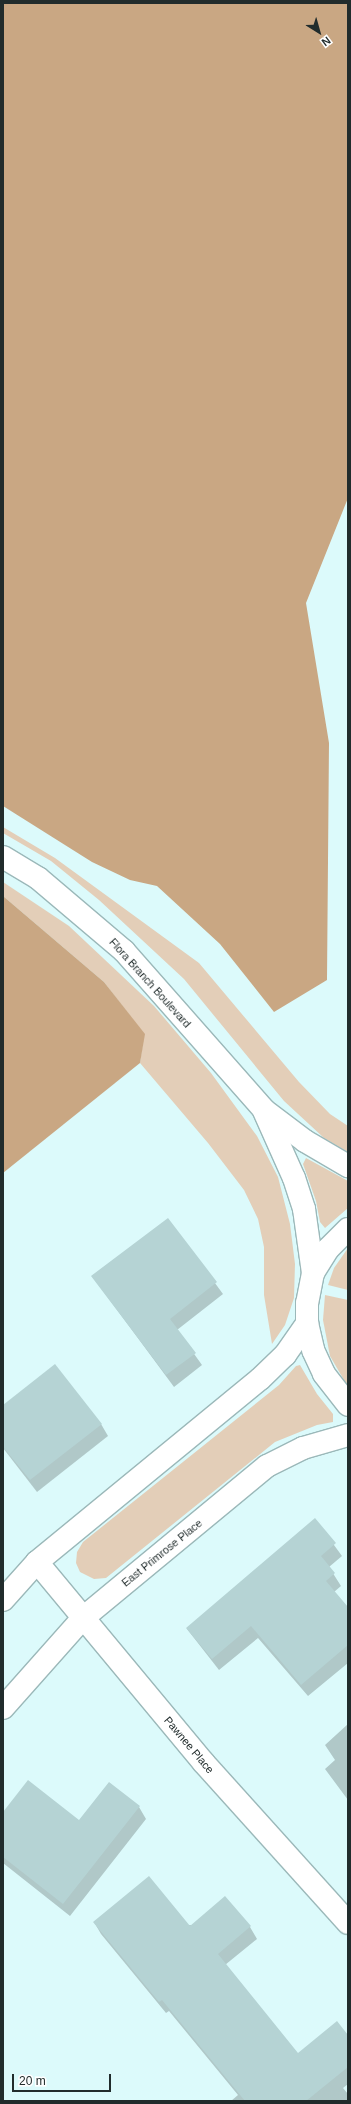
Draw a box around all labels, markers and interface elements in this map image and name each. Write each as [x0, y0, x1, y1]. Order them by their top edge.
north arrow [299, 12, 339, 52]
text: N [319, 34, 333, 49]
street label: Flora Branch Boulevard [106, 936, 194, 1030]
street label: East Primrose Place [119, 1517, 205, 1589]
street label: Pawnee Place [161, 1714, 217, 1776]
scale bar [14, 2066, 113, 2092]
text: 20 m [19, 2074, 46, 2088]

